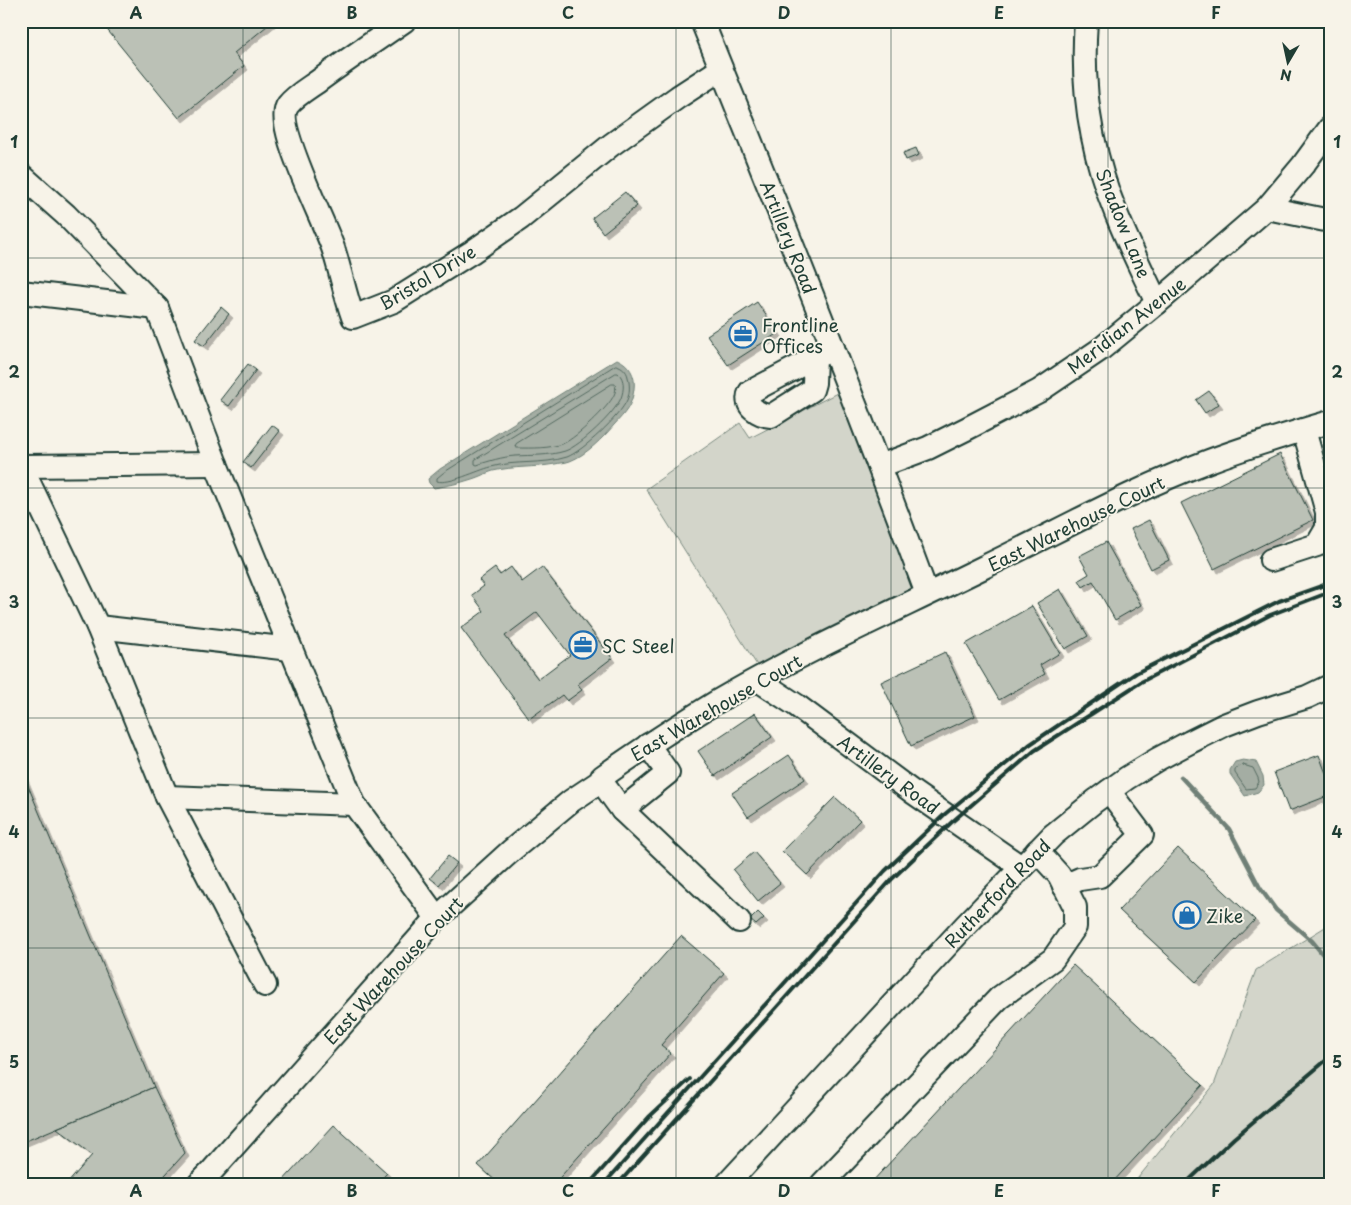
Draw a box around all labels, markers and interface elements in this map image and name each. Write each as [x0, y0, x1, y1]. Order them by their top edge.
text: A [130, 0, 143, 24]
text: B [347, 0, 358, 24]
text: C [562, 0, 574, 24]
text: D [778, 0, 790, 24]
text: E [994, 0, 1004, 24]
text: F [1211, 0, 1221, 24]
north arrow [1264, 38, 1314, 88]
text: N [1279, 64, 1293, 87]
text: 1 [10, 129, 18, 153]
text: 1 [1333, 129, 1341, 153]
street label: Shadow Lane [1090, 164, 1158, 282]
street label: Artillery Road [754, 176, 824, 298]
street label: Bristol Drive [374, 237, 480, 317]
street label: Meridian Avenue [1061, 270, 1191, 380]
place label: Frontline Offices [762, 311, 839, 359]
office icon: Frontline Offices [728, 319, 758, 349]
text: 2 [8, 359, 20, 383]
text: 2 [1331, 359, 1343, 383]
street label: East Warehouse Court [983, 468, 1169, 578]
text: 3 [9, 589, 19, 613]
text: 3 [1332, 589, 1342, 613]
office icon: SC Steel [568, 630, 598, 660]
place label: SC Steel [602, 632, 674, 659]
street label: East Warehouse Court [625, 647, 807, 767]
street label: Artillery Road [833, 728, 945, 820]
text: 4 [9, 819, 20, 843]
text: 4 [1332, 819, 1343, 843]
street label: Rutherford Road [938, 832, 1056, 954]
street label: East Warehouse Court [317, 890, 469, 1050]
shop icon: Zike [1172, 900, 1202, 930]
place label: Zike [1206, 902, 1243, 929]
text: 5 [9, 1049, 19, 1073]
text: 5 [1332, 1049, 1342, 1073]
text: A [130, 1178, 143, 1202]
text: B [347, 1178, 358, 1202]
text: C [562, 1178, 574, 1202]
text: D [778, 1178, 790, 1202]
text: E [994, 1178, 1004, 1202]
text: F [1211, 1178, 1221, 1202]

